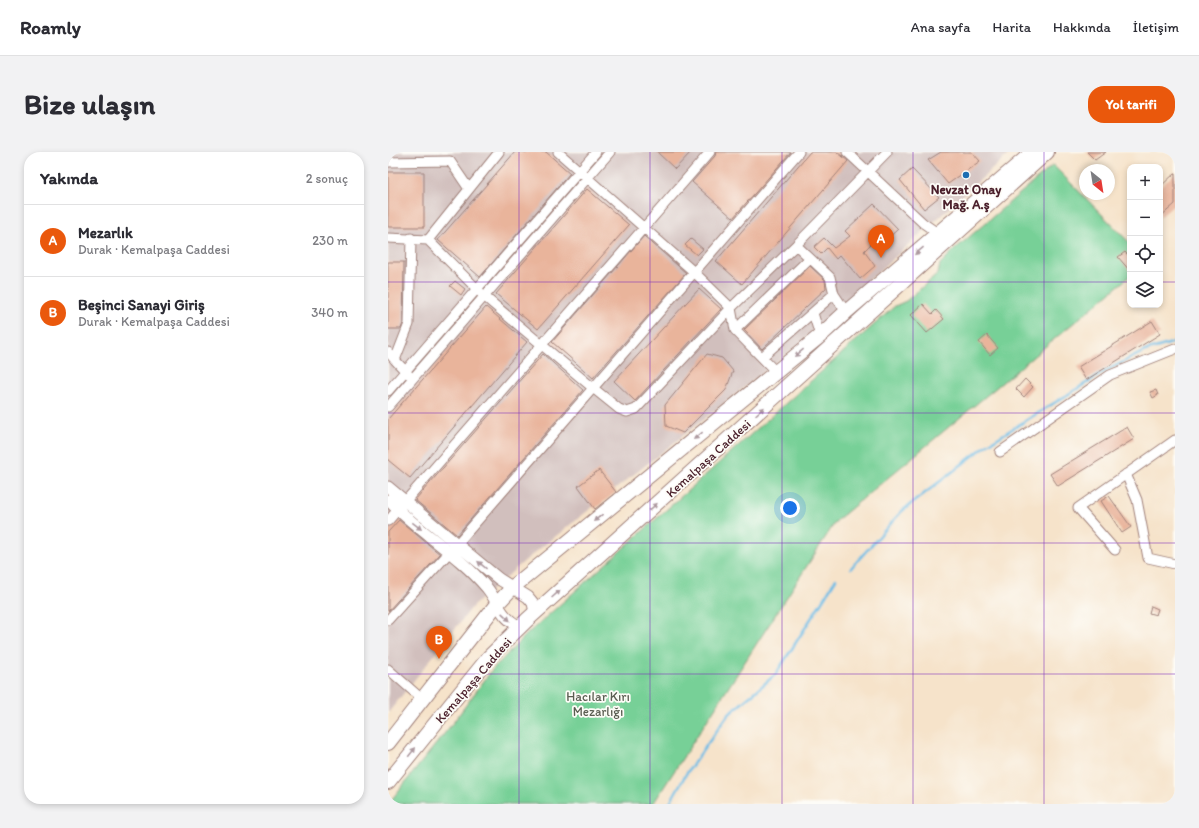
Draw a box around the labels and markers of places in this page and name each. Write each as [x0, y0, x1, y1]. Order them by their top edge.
marker: Nevzat Onay Mağ. A.ş [961, 170, 971, 180]
place label: Nevzat Onay Mağ. A.ş [931, 182, 1002, 213]
pin: A [868, 225, 894, 258]
pin: B [426, 626, 452, 659]

